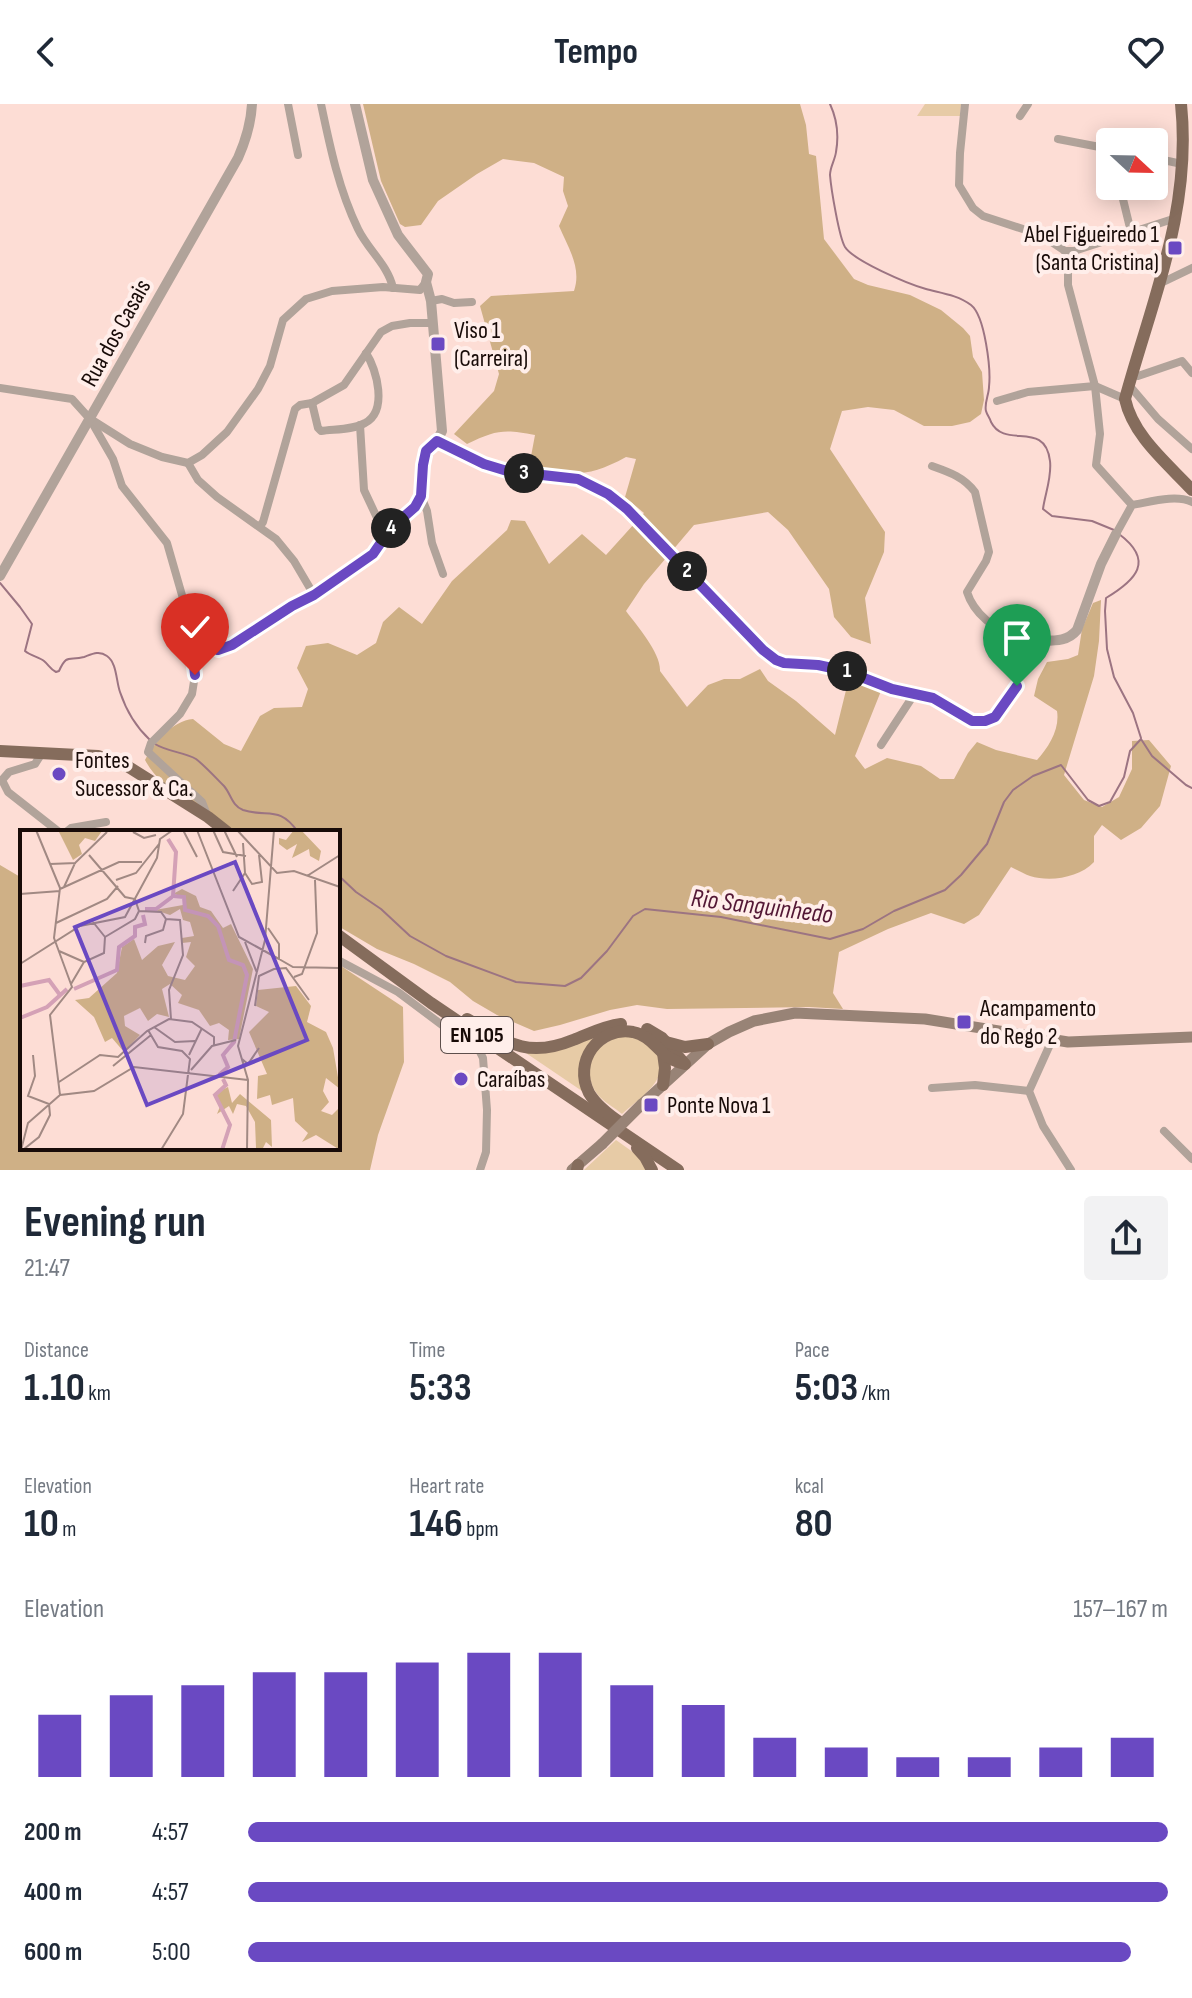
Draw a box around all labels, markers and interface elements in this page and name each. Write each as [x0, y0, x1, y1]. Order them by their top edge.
icon: back [24, 30, 68, 74]
icon: heart [1124, 30, 1168, 74]
text: Tempo [554, 31, 638, 74]
north arrow [1096, 128, 1168, 200]
map controls [1096, 128, 1168, 200]
place label: Abel Figueiredo 1 (Santa Cristina) [1024, 220, 1160, 277]
marker: Abel Figueiredo 1 (Santa Cristina) [1166, 239, 1184, 257]
street label: Rua dos Casais [75, 274, 157, 392]
place label: Viso 1 (Carreira) [454, 316, 528, 373]
marker: Viso 1 (Carreira) [429, 335, 447, 353]
pin: 3 [504, 453, 544, 493]
text: 3 [519, 459, 529, 486]
pin: 4 [371, 508, 411, 548]
text: 4 [386, 514, 396, 541]
pin: 2 [667, 551, 707, 591]
text: 2 [682, 557, 692, 584]
pin [161, 593, 229, 675]
pin [983, 604, 1051, 686]
icon: check [173, 605, 217, 649]
icon: arrive [995, 616, 1039, 660]
pin: 1 [827, 651, 867, 691]
text: 1 [843, 657, 851, 684]
place label: Fontes Sucessor & Ca. [75, 746, 193, 803]
marker: Fontes Sucessor & Ca. [50, 765, 68, 783]
inset map [20, 830, 340, 1150]
water label: Rio Sanguinhedo [689, 883, 835, 931]
place label: Acampamento do Rego 2 [979, 994, 1096, 1051]
marker: Acampamento do Rego 2 [955, 1013, 973, 1031]
road number: EN 105 [441, 1017, 513, 1053]
place label: Caraíbas [477, 1065, 545, 1094]
marker: Caraíbas [452, 1070, 470, 1088]
place label: Ponte Nova 1 [667, 1091, 771, 1120]
marker: Ponte Nova 1 [642, 1096, 660, 1114]
text: Evening run [24, 1196, 206, 1249]
button: share [1084, 1196, 1168, 1280]
text: 21:47 [24, 1253, 70, 1284]
text: Distance [24, 1337, 89, 1364]
text: Time [409, 1337, 445, 1364]
text: Pace [795, 1337, 830, 1364]
text: 1.10 [24, 1364, 85, 1412]
text: 5:33 [409, 1364, 472, 1412]
text: 5:03 [795, 1364, 858, 1412]
text: km [85, 1380, 111, 1407]
text: /km [858, 1380, 890, 1407]
text: Elevation [24, 1473, 92, 1500]
text: Heart rate [409, 1473, 484, 1500]
text: kcal [795, 1473, 824, 1500]
text: 10 [24, 1500, 59, 1548]
text: 146 [409, 1500, 463, 1548]
text: 80 [795, 1500, 833, 1548]
text: m [59, 1516, 76, 1543]
text: bpm [463, 1516, 499, 1543]
text: Elevation [24, 1594, 104, 1625]
text: 157–167 m [1073, 1594, 1168, 1625]
text: 200 m [24, 1817, 81, 1848]
text: 4:57 [152, 1817, 189, 1848]
text: 400 m [24, 1877, 82, 1908]
text: 4:57 [152, 1877, 189, 1908]
text: 600 m [24, 1937, 82, 1968]
text: 5:00 [152, 1937, 191, 1968]

